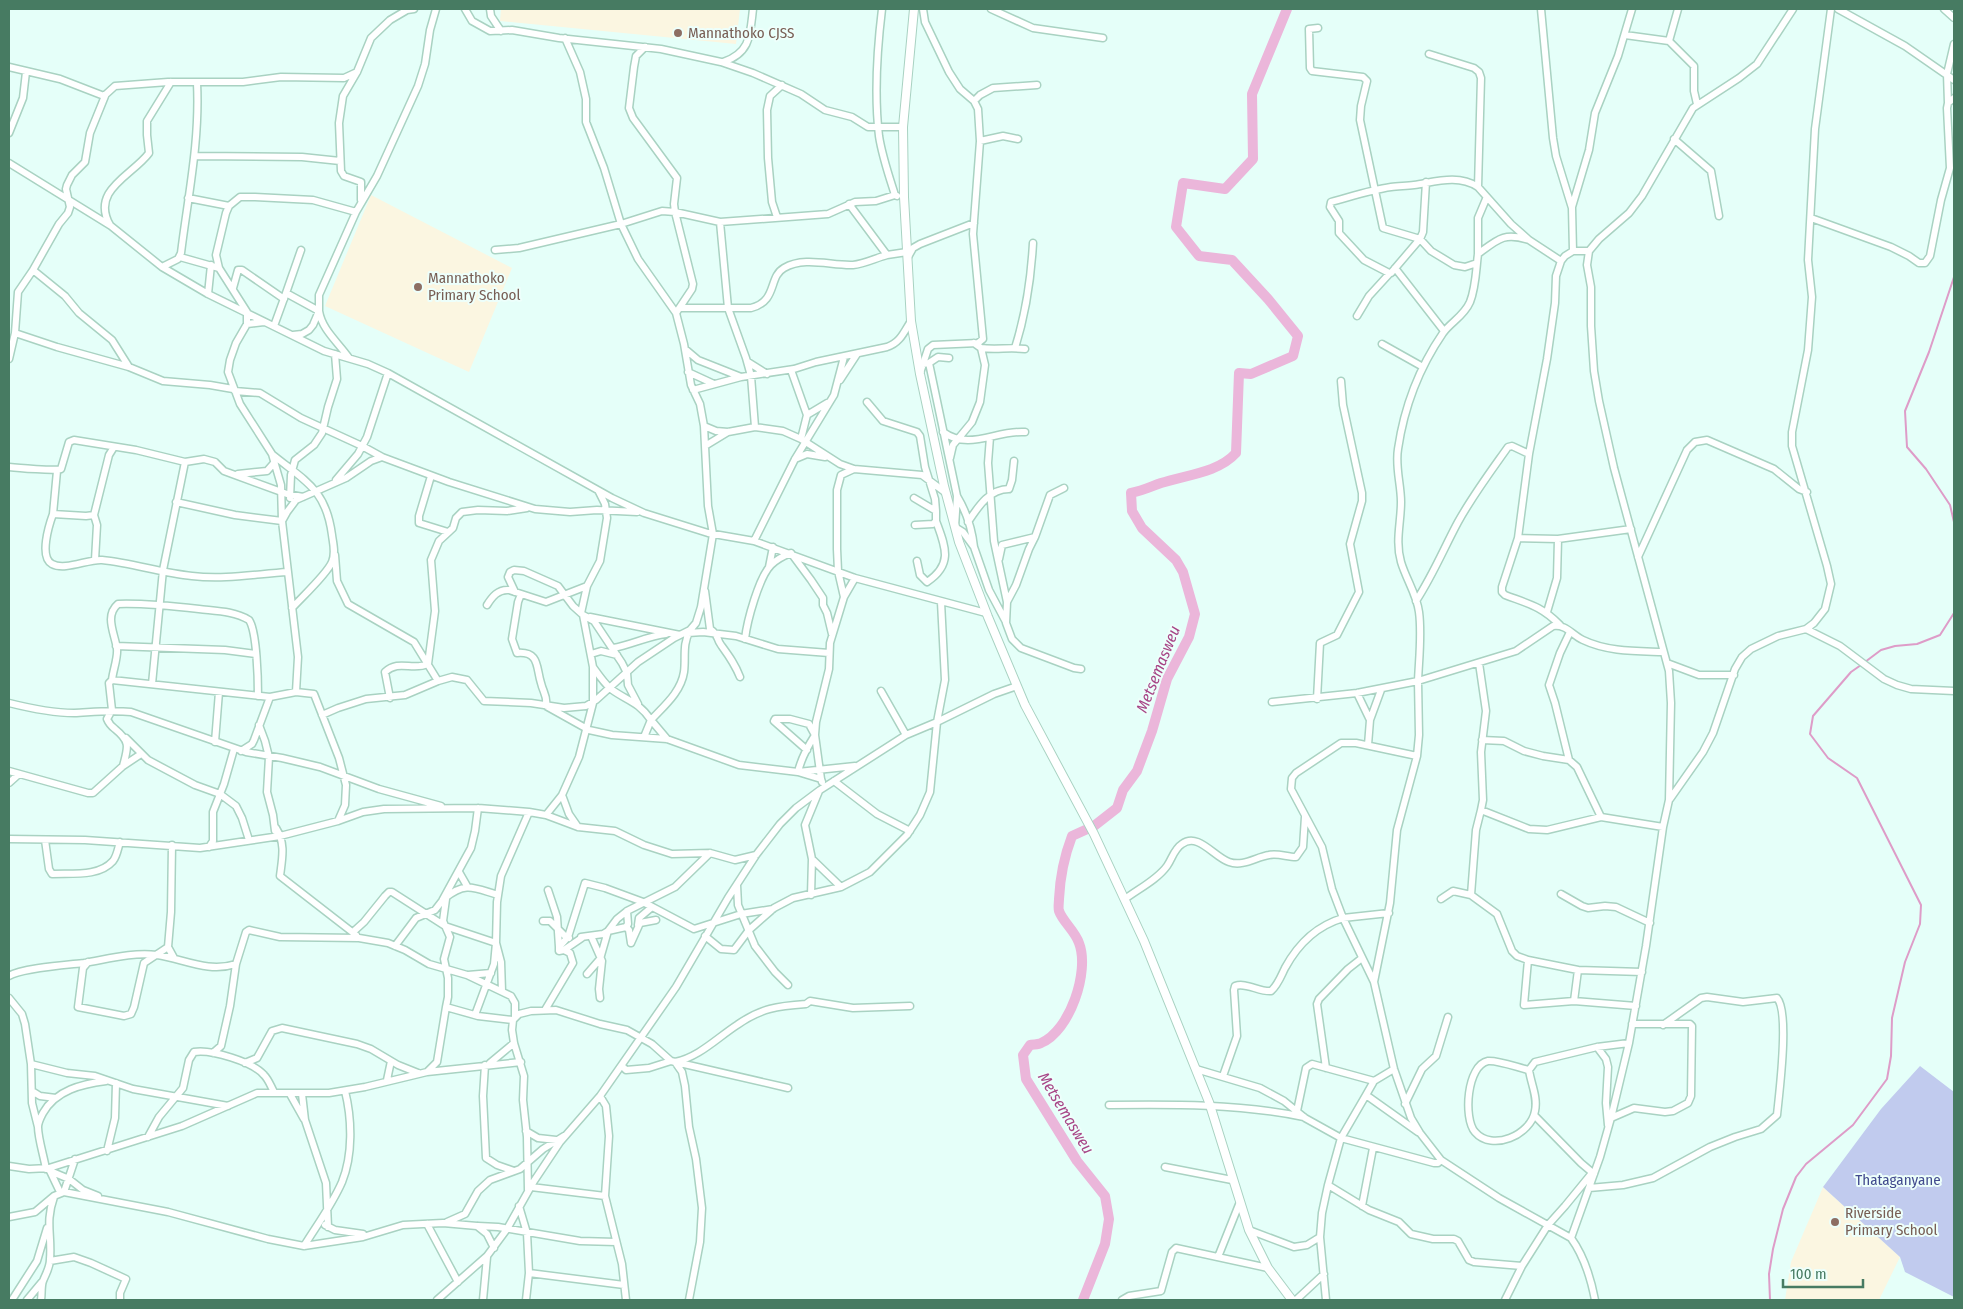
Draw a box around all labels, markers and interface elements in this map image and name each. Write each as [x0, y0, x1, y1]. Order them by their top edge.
place label: Mannathoko CJSS [688, 24, 794, 42]
marker: Mannathoko CJSS [672, 27, 684, 39]
place label: Mannathoko Primary School [428, 269, 520, 304]
marker: Mannathoko Primary School [412, 281, 424, 293]
water label: Metsemasweu [1132, 623, 1184, 715]
water label: Metsemasweu [1034, 1069, 1098, 1157]
park label: Thataganyane [1855, 1171, 1941, 1189]
place label: Riverside Primary School [1845, 1204, 1937, 1239]
marker: Riverside Primary School [1829, 1216, 1841, 1228]
scale bar [1783, 1256, 1863, 1288]
text: 100 m [1790, 1265, 1827, 1283]

